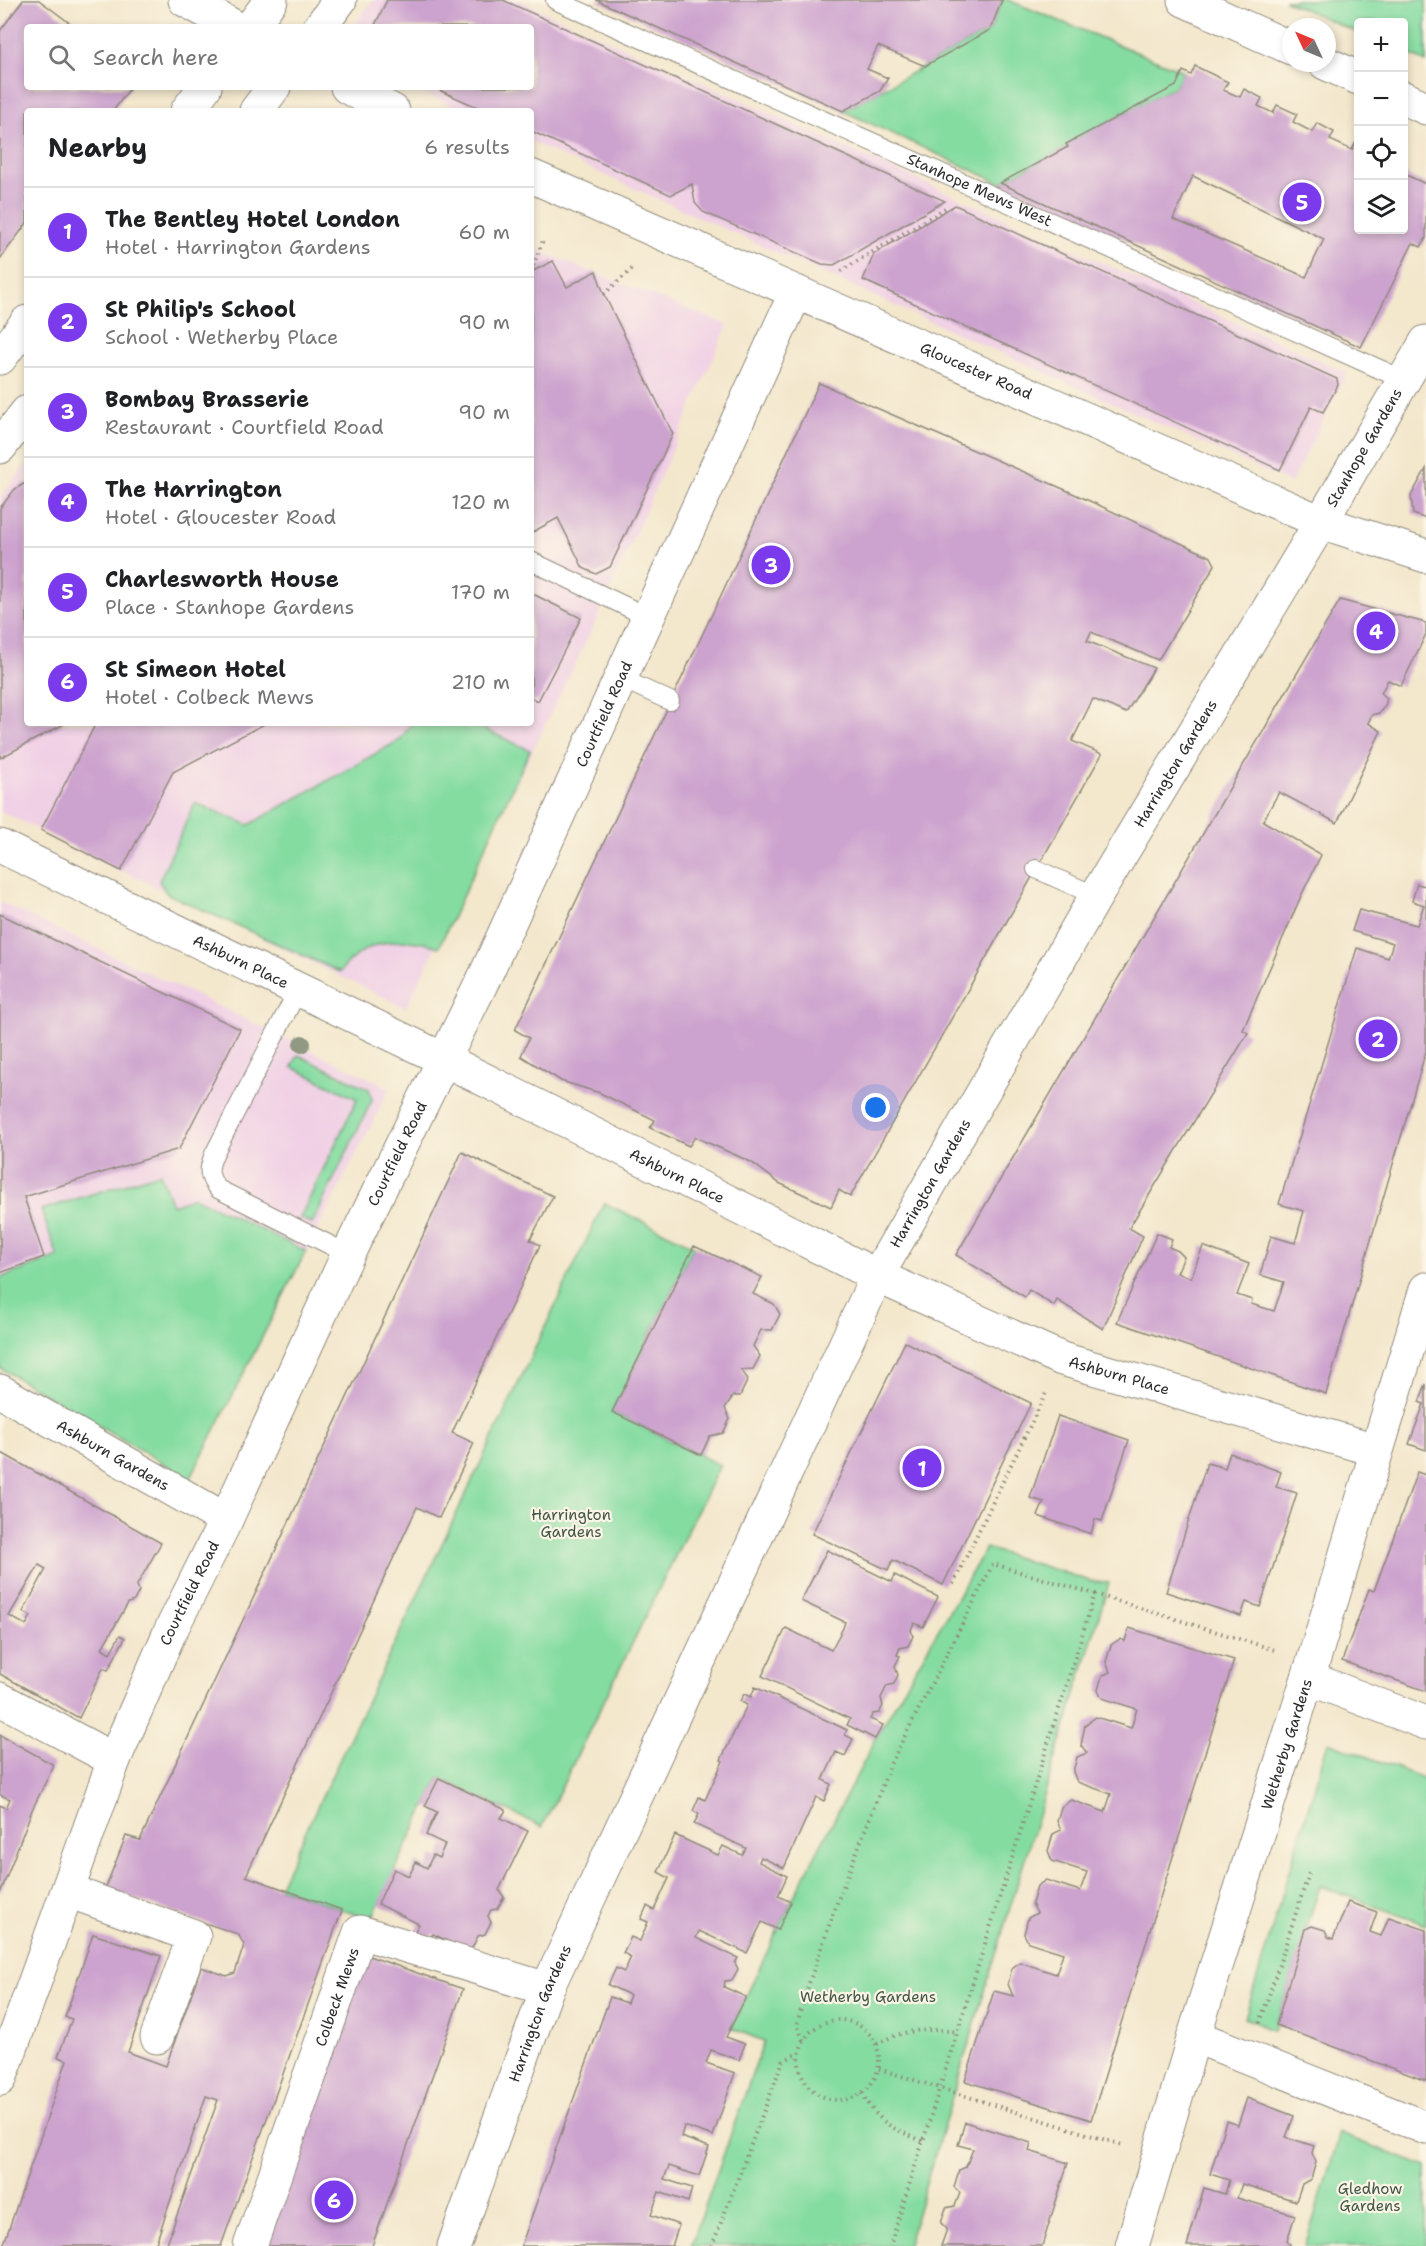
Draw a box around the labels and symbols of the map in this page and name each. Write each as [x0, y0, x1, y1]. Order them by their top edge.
north arrow [1282, 18, 1336, 72]
street label: Stanhope Mews West [904, 149, 1055, 231]
pin: 5 [1282, 180, 1322, 224]
street label: Gloucester Road [917, 338, 1036, 404]
street label: Stanhope Gardens [1322, 385, 1407, 511]
pin: 3 [752, 542, 790, 588]
pin: 4 [1356, 608, 1396, 654]
street label: Courtfield Road [571, 657, 637, 770]
street label: Harrington Gardens [1129, 696, 1222, 831]
street label: Ashburn Place [189, 930, 292, 993]
pin: 2 [1358, 1016, 1398, 1062]
your location [861, 1093, 890, 1122]
street label: Courtfield Road [363, 1098, 432, 1210]
street label: Harrington Gardens [885, 1115, 976, 1252]
street label: Ashburn Place [626, 1144, 728, 1208]
street label: Ashburn Place [1066, 1351, 1172, 1400]
street label: Ashburn Gardens [53, 1415, 173, 1496]
pin: 1 [902, 1446, 942, 1490]
park label: Harrington Gardens [531, 1505, 611, 1542]
street label: Courtfield Road [155, 1537, 224, 1648]
street label: Wetherby Gardens [1257, 1676, 1317, 1812]
street label: Harrington Gardens [504, 1941, 576, 2085]
street label: Colbeck Mews [311, 1945, 364, 2049]
park label: Wetherby Gardens [800, 1987, 936, 2007]
pin: 6 [314, 2178, 354, 2222]
park label: Gledhow Gardens [1338, 2179, 1402, 2216]

